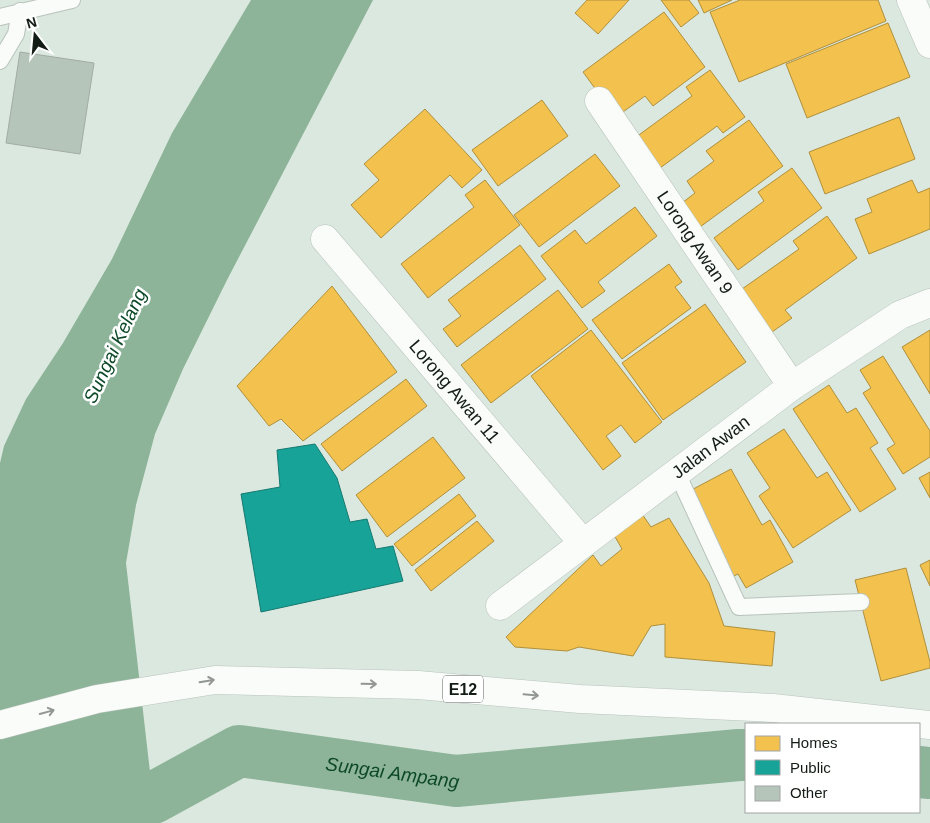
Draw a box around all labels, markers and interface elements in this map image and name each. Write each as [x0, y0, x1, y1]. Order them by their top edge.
north arrow [10, 10, 60, 60]
text: N [24, 13, 38, 32]
street label: Lorong Awan 9 [653, 187, 737, 298]
water label: Sungai Kelang [79, 285, 151, 406]
street label: Lorong Awan 11 [405, 336, 504, 447]
street label: Jalan Awan [668, 412, 754, 483]
one-way arrow [198, 676, 214, 686]
road number: E12 [443, 676, 483, 702]
one-way arrow [360, 679, 377, 689]
one-way arrow [523, 690, 539, 699]
one-way arrow [39, 707, 55, 717]
legend [745, 723, 920, 813]
text: Homes [790, 734, 838, 751]
water label: Sungai Ampang [324, 753, 461, 792]
text: Public [790, 759, 831, 776]
text: Other [790, 784, 828, 801]

